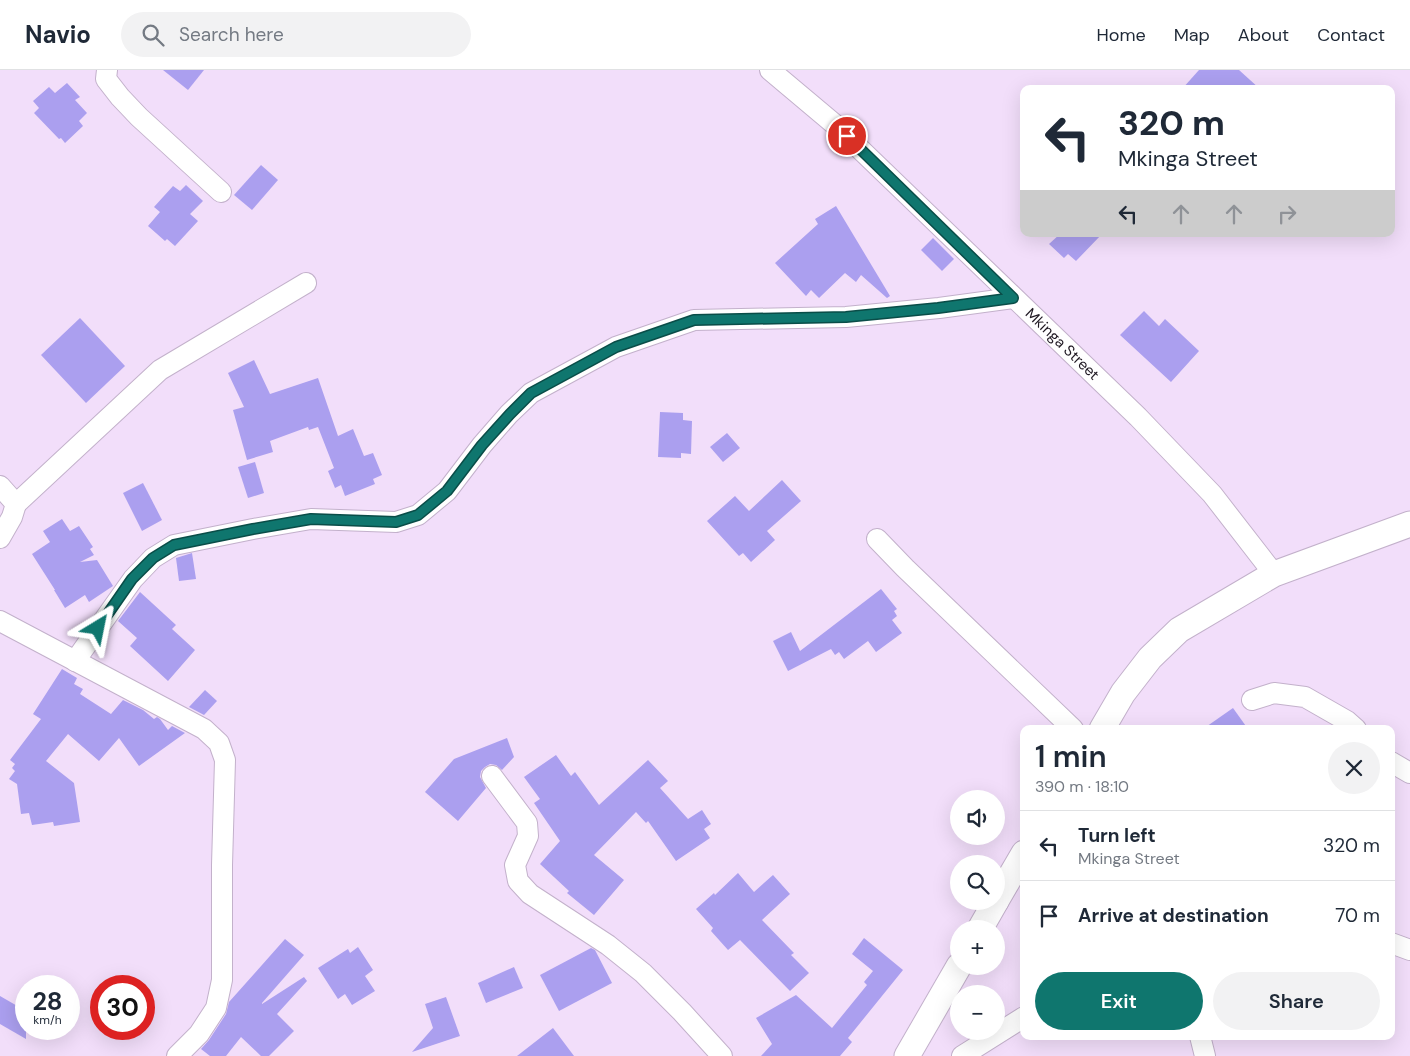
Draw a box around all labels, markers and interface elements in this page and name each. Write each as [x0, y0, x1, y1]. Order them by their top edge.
search box [121, 12, 471, 57]
text: Navio [25, 19, 91, 50]
icon: search [139, 21, 167, 49]
text: Search here [179, 22, 284, 47]
text: Home [1096, 23, 1146, 47]
text: Map [1174, 23, 1210, 47]
text: About [1238, 23, 1289, 47]
text: Contact [1317, 23, 1385, 47]
text: 320 m [1118, 100, 1225, 146]
icon: left [1035, 105, 1100, 170]
pin [826, 115, 868, 157]
icon: arrive [833, 122, 861, 150]
text: Mkinga Street [1118, 144, 1258, 173]
icon: left [1114, 200, 1142, 228]
icon: ahead [1167, 200, 1195, 228]
icon: ahead [1220, 200, 1248, 228]
icon: right [1273, 200, 1301, 228]
street label: Mkinga Street [1021, 304, 1104, 385]
position arrow [71, 601, 123, 653]
text: 1 min [1035, 737, 1107, 776]
button: close [1328, 742, 1380, 794]
text: 390 m · 18:10 [1035, 776, 1129, 797]
map controls [950, 790, 1005, 1040]
button: sound [950, 790, 1005, 845]
text: Turn left [1078, 823, 1156, 848]
icon: left [1035, 832, 1063, 860]
text: 320 m [1323, 833, 1380, 858]
text: Mkinga Street [1078, 848, 1180, 869]
button: search [950, 855, 1005, 910]
icon: arrive [1035, 902, 1063, 930]
text: Arrive at destination [1078, 903, 1269, 928]
text: 70 m [1335, 903, 1380, 928]
button: + [950, 920, 1005, 975]
button: Exit [1035, 972, 1203, 1030]
button: Share [1213, 972, 1380, 1030]
speed limit sign: 30 [90, 975, 155, 1040]
text: 28 [32, 985, 63, 1018]
button: − [950, 985, 1005, 1040]
text: km/h [33, 1012, 62, 1028]

